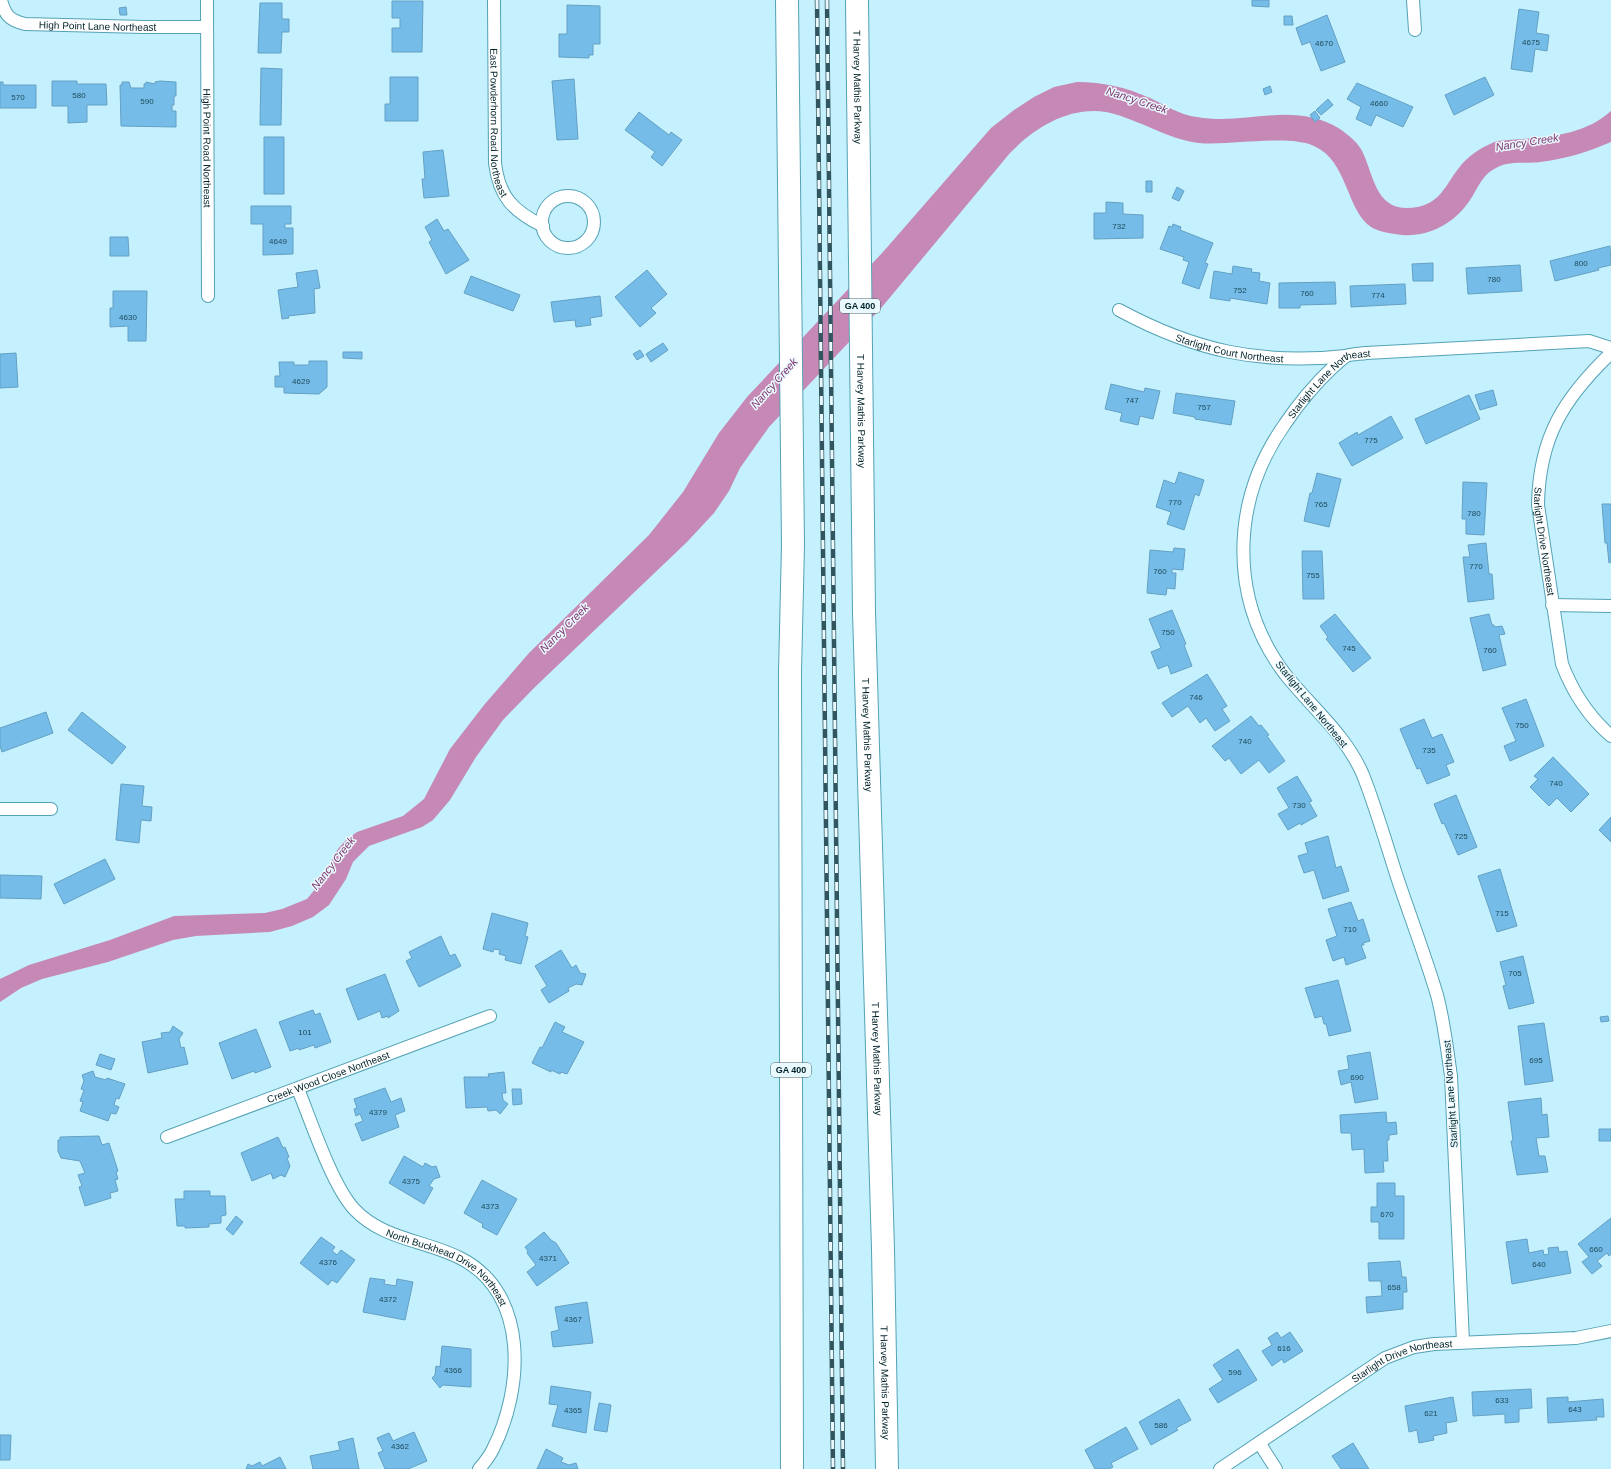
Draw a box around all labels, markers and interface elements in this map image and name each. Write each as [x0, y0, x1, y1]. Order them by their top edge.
street label: High Point Lane Northeast [39, 19, 156, 33]
street label: T Harvey Mathis Parkway [851, 30, 864, 144]
house number: 4675 [1522, 38, 1540, 47]
house number: 4670 [1315, 39, 1333, 48]
street label: East Powderhorn Road Northeast [488, 48, 510, 199]
water label: Nancy Creek [1105, 84, 1170, 116]
street label: High Point Road Northeast [201, 88, 213, 208]
house number: 580 [72, 91, 86, 100]
house number: 570 [11, 93, 25, 102]
house number: 590 [140, 97, 154, 106]
house number: 4660 [1370, 99, 1388, 108]
water label: Nancy Creek [1495, 131, 1560, 153]
house number: 732 [1112, 222, 1126, 231]
house number: 4649 [269, 237, 287, 246]
house number: 800 [1574, 259, 1588, 268]
house number: 780 [1487, 275, 1501, 284]
house number: 752 [1233, 286, 1247, 295]
house number: 760 [1300, 289, 1314, 298]
house number: 774 [1371, 291, 1385, 300]
road number: GA 400 [840, 299, 880, 313]
house number: 4630 [119, 313, 137, 322]
street label: Starlight Court Northeast [1174, 332, 1284, 364]
street label: Starlight Lane Northeast [1286, 348, 1371, 421]
street label: T Harvey Mathis Parkway [855, 354, 867, 468]
water label: Nancy Creek [748, 355, 800, 411]
house number: 4629 [292, 377, 310, 386]
house number: 747 [1125, 396, 1139, 405]
house number: 757 [1197, 403, 1211, 412]
house number: 775 [1364, 436, 1378, 445]
street label: Starlight Drive Northeast [1532, 487, 1557, 597]
house number: 770 [1168, 498, 1182, 507]
house number: 765 [1314, 500, 1328, 509]
house number: 780 [1467, 509, 1481, 518]
house number: 770 [1469, 562, 1483, 571]
house number: 760 [1153, 567, 1167, 576]
house number: 755 [1306, 571, 1320, 580]
water label: Nancy Creek [537, 601, 591, 655]
house number: 750 [1161, 628, 1175, 637]
house number: 745 [1342, 644, 1356, 653]
house number: 760 [1483, 646, 1497, 655]
street label: Starlight Lane Northeast [1273, 659, 1350, 750]
street label: T Harvey Mathis Parkway [860, 678, 874, 792]
house number: 746 [1189, 693, 1203, 702]
house number: 750 [1515, 721, 1529, 730]
house number: 740 [1238, 737, 1252, 746]
house number: 735 [1422, 746, 1436, 755]
house number: 740 [1549, 779, 1563, 788]
house number: 730 [1292, 801, 1306, 810]
house number: 725 [1454, 832, 1468, 841]
water label: Nancy Creek [309, 834, 358, 892]
house number: 715 [1495, 909, 1509, 918]
house number: 710 [1343, 925, 1357, 934]
house number: 705 [1508, 969, 1522, 978]
street label: T Harvey Mathis Parkway [870, 1002, 884, 1116]
house number: 101 [298, 1028, 312, 1037]
street label: Starlight Lane Northeast [1441, 1040, 1460, 1148]
street label: Creek Wood Close Northeast [265, 1049, 391, 1105]
house number: 695 [1529, 1056, 1543, 1065]
road number: GA 400 [771, 1063, 811, 1077]
house number: 690 [1350, 1073, 1364, 1082]
house number: 4379 [369, 1108, 387, 1117]
house number: 4375 [402, 1177, 420, 1186]
house number: 4373 [481, 1202, 499, 1211]
house number: 670 [1380, 1210, 1394, 1219]
street label: North Buckhead Drive Northeast [384, 1227, 509, 1308]
house number: 660 [1589, 1245, 1603, 1254]
house number: 4371 [539, 1254, 557, 1263]
house number: 4376 [319, 1258, 337, 1267]
house number: 640 [1532, 1260, 1546, 1269]
house number: 658 [1387, 1283, 1401, 1292]
house number: 4372 [379, 1295, 397, 1304]
house number: 4367 [564, 1315, 582, 1324]
street label: T Harvey Mathis Parkway [878, 1326, 891, 1440]
street label: Starlight Drive Northeast [1350, 1338, 1453, 1385]
house number: 616 [1277, 1344, 1291, 1353]
house number: 4366 [444, 1366, 462, 1375]
house number: 596 [1228, 1368, 1242, 1377]
house number: 633 [1495, 1396, 1509, 1405]
house number: 643 [1568, 1405, 1582, 1414]
house number: 4365 [564, 1406, 582, 1415]
house number: 621 [1424, 1409, 1438, 1418]
house number: 586 [1154, 1421, 1168, 1430]
house number: 4362 [391, 1442, 409, 1451]

